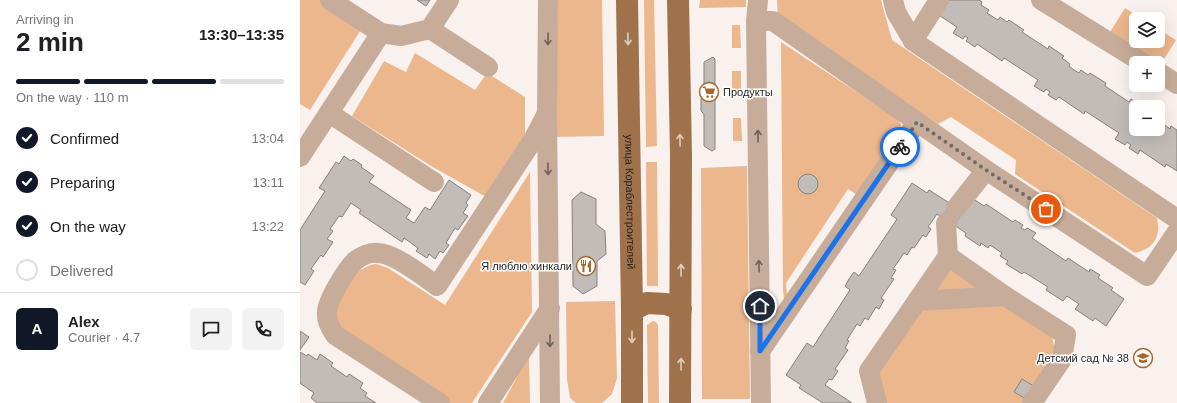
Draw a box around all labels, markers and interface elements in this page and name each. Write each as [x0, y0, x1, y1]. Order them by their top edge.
text: Arriving in [16, 12, 74, 27]
map controls [1129, 12, 1165, 136]
button: layers [1129, 12, 1165, 48]
text: 13:30–13:35 [199, 26, 284, 43]
text: 2 min [16, 27, 84, 57]
one-way arrow [544, 32, 552, 45]
one-way arrow [624, 32, 631, 45]
button: + [1129, 56, 1165, 92]
supermarket icon: Продукты [698, 81, 720, 103]
place label: Продукты [723, 86, 773, 98]
text: On the way · 110 m [16, 90, 128, 105]
button: − [1129, 100, 1165, 136]
icon: check [16, 127, 38, 149]
courier [880, 127, 920, 167]
text: Confirmed [50, 130, 119, 147]
one-way arrow [754, 130, 762, 143]
text: 13:04 [251, 131, 284, 146]
street label: улица Кораблестроителей [623, 134, 637, 269]
one-way arrow [676, 134, 684, 147]
icon: bike [889, 136, 911, 158]
one-way arrow [544, 162, 551, 175]
icon: check [16, 171, 38, 193]
text: Preparing [50, 174, 115, 191]
text: 13:11 [252, 175, 284, 190]
pin [1029, 192, 1063, 226]
icon: bag [1035, 198, 1057, 220]
icon: check [16, 215, 38, 237]
text: On the way [50, 218, 126, 235]
text: 13:22 [251, 219, 284, 234]
restaurant icon: Я люблю хинкали [575, 255, 597, 277]
place label: Я люблю хинкали [481, 260, 572, 272]
one-way arrow [755, 260, 763, 273]
text: Delivered [50, 262, 113, 279]
one-way arrow [677, 264, 685, 277]
pin [743, 289, 777, 323]
icon: home [749, 295, 771, 317]
button: chat [190, 308, 232, 350]
button: phone [242, 308, 284, 350]
text: Alex [68, 313, 100, 330]
text: A [32, 320, 42, 337]
text: Courier · 4.7 [68, 330, 140, 345]
one-way arrow [628, 330, 636, 343]
one-way arrow [546, 334, 554, 347]
school or university icon: Детский сад № 38 [1132, 347, 1154, 369]
place label: Детский сад № 38 [1037, 352, 1129, 364]
one-way arrow [677, 358, 684, 371]

